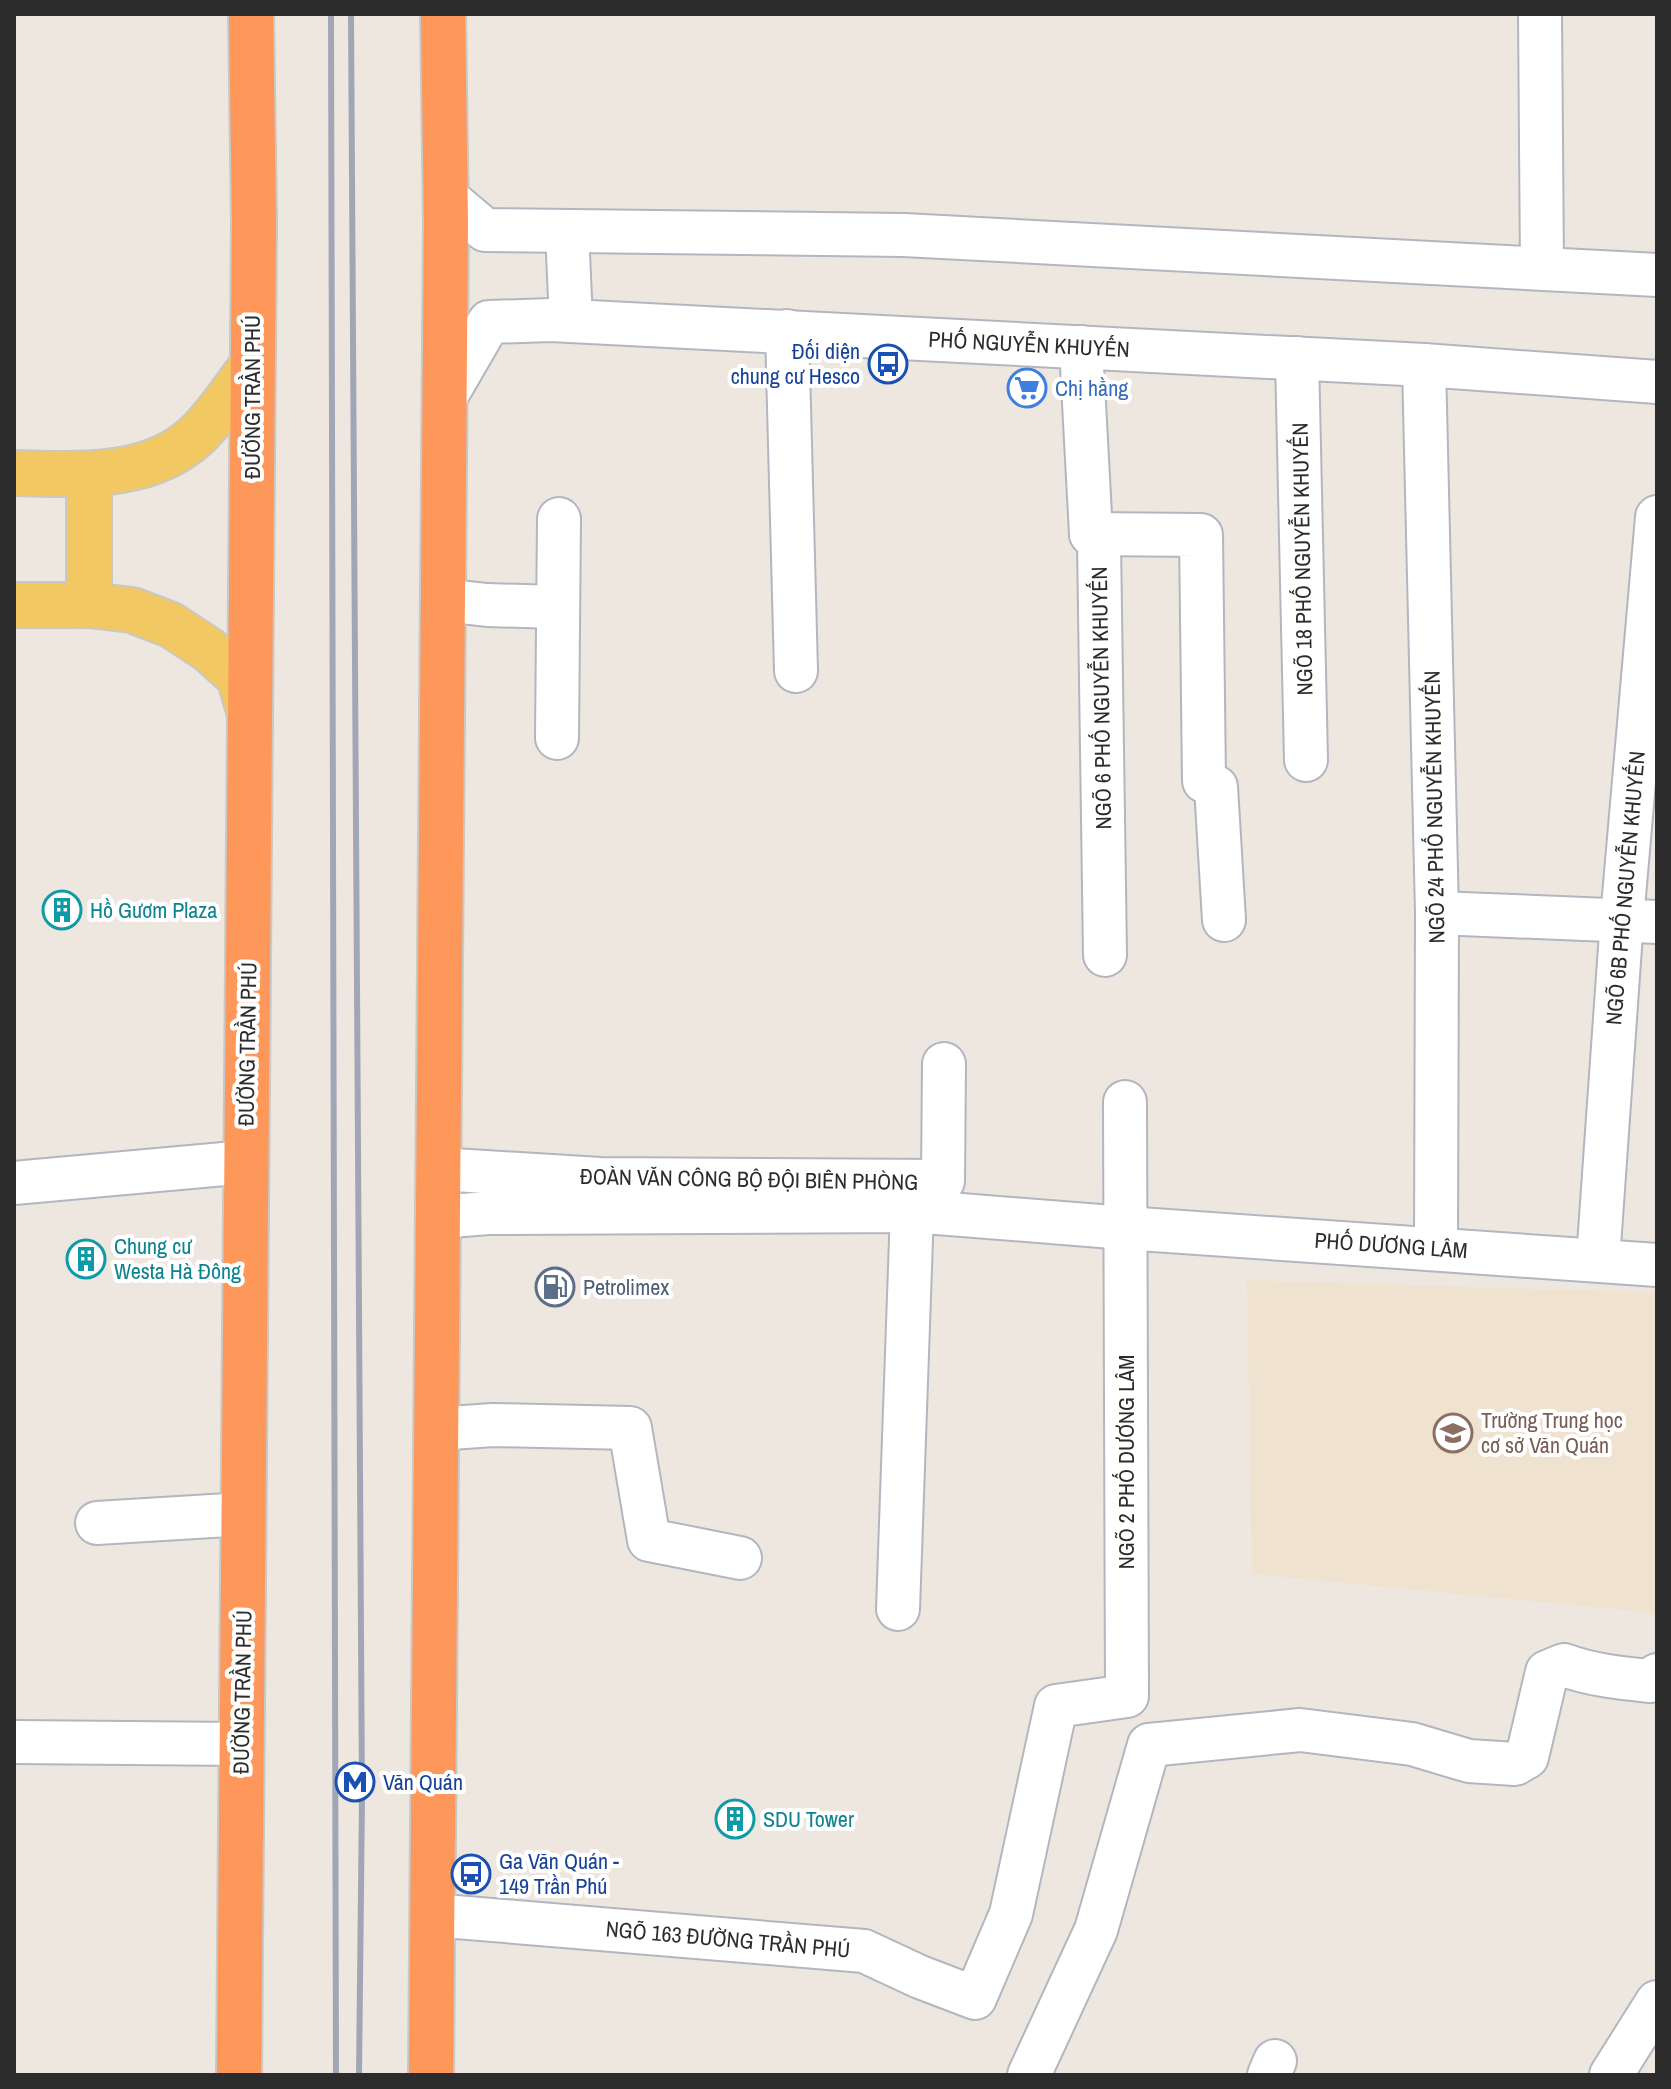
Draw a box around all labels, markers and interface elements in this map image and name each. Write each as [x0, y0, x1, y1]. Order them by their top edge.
street label: ĐƯỜNG TRẦN PHÚ [237, 315, 267, 479]
street label: PHỐ NGUYỄN KHUYẾN [928, 324, 1130, 364]
place label: Đối diện chung cư Hesco [731, 336, 860, 391]
bus stop icon: Đối diện chung cư Hesco [867, 343, 909, 385]
supermarket icon: Chị hằng [1006, 367, 1048, 409]
place label: Chị hằng [1055, 373, 1128, 403]
street label: NGÕ 18 PHỐ NGUYỄN KHUYẾN [1285, 422, 1319, 696]
street label: NGÕ 6 PHỐ NGUYỄN KHUYẾN [1084, 566, 1118, 830]
street label: NGÕ 24 PHỐ NGUYỄN KHUYẾN [1417, 670, 1451, 944]
street label: NGÕ 6B PHỐ NGUYỄN KHUYẾN [1598, 750, 1652, 1026]
building icon: Hồ Gươm Plaza [41, 889, 83, 931]
place label: Hồ Gươm Plaza [90, 895, 217, 925]
street label: ĐƯỜNG TRẦN PHÚ [231, 962, 263, 1126]
street label: ĐOÀN VĂN CÔNG BỘ ĐỘI BIÊN PHÒNG [580, 1161, 918, 1197]
street label: PHỐ DƯƠNG LÂM [1313, 1225, 1469, 1265]
place label: Chung cư Westa Hà Đông [114, 1231, 241, 1286]
building icon: Chung cư Westa Hà Đông [65, 1238, 107, 1280]
fuel station icon: Petrolimex [534, 1266, 576, 1308]
place label: Petrolimex [583, 1272, 669, 1302]
street label: NGÕ 2 PHỐ DƯƠNG LÂM [1111, 1355, 1141, 1569]
place label: Trường Trung học cơ sở Văn Quán [1481, 1405, 1623, 1460]
school or university icon: Trường Trung học cơ sở Văn Quán [1432, 1412, 1474, 1454]
street label: ĐƯỜNG TRẦN PHÚ [226, 1610, 258, 1774]
metro station icon: Văn Quán [334, 1761, 376, 1803]
place label: Văn Quán [383, 1767, 463, 1797]
building icon: SDU Tower [714, 1798, 756, 1840]
place label: SDU Tower [763, 1804, 854, 1834]
place label: Ga Văn Quán - 149 Trần Phú [499, 1846, 619, 1901]
bus stop icon: Ga Văn Quán - 149 Trần Phú [450, 1853, 492, 1895]
street label: NGÕ 163 ĐƯỜNG TRẦN PHÚ [605, 1913, 851, 1965]

